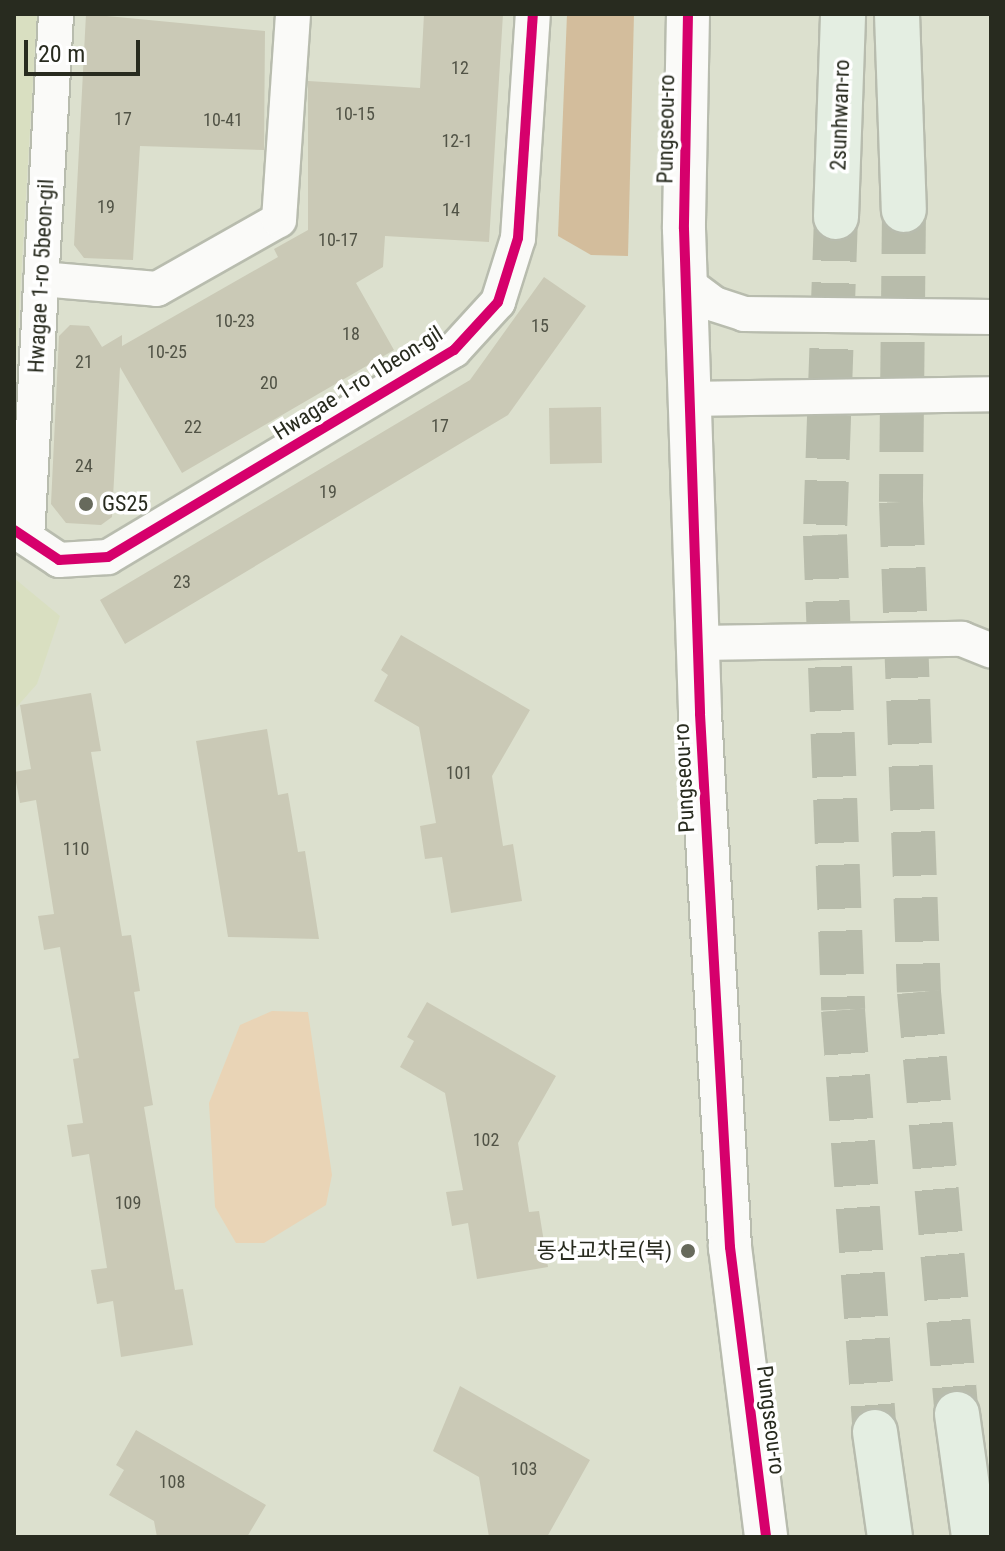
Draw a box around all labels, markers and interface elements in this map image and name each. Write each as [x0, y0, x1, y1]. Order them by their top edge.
scale bar [28, 24, 144, 74]
text: 20 m [38, 40, 85, 68]
house number: 12 [451, 57, 469, 79]
street label: 2sunhwan-ro [825, 59, 855, 171]
street label: Pungseou-ro [652, 74, 680, 184]
house number: 10-15 [335, 103, 375, 125]
house number: 17 [114, 108, 132, 130]
house number: 10-41 [203, 109, 243, 131]
house number: 12-1 [441, 130, 473, 152]
street label: Hwagae 1-ro 5beon-gil [23, 178, 59, 374]
house number: 19 [97, 196, 115, 218]
house number: 14 [442, 199, 460, 221]
house number: 10-17 [318, 229, 358, 251]
house number: 10-23 [215, 310, 255, 332]
house number: 15 [531, 315, 549, 337]
street label: Hwagae 1-ro 1beon-gil [269, 320, 447, 446]
house number: 18 [342, 323, 360, 345]
house number: 10-25 [147, 341, 187, 363]
house number: 21 [75, 351, 93, 373]
house number: 20 [260, 372, 278, 394]
house number: 17 [431, 415, 449, 437]
house number: 22 [184, 416, 202, 438]
house number: 24 [75, 455, 93, 477]
house number: 19 [319, 481, 337, 503]
place label: GS25 [102, 491, 148, 517]
marker: GS25 [77, 495, 95, 513]
house number: 23 [173, 571, 191, 593]
street label: Pungseou-ro [668, 723, 700, 833]
house number: 101 [446, 762, 472, 784]
house number: 110 [63, 838, 89, 860]
house number: 102 [473, 1129, 499, 1151]
house number: 109 [115, 1192, 141, 1214]
place label: 동산교차로(북) [537, 1238, 672, 1264]
marker: 동산교차로(북) [679, 1242, 697, 1260]
street label: Pungseou-ro [751, 1364, 791, 1476]
house number: 103 [511, 1458, 537, 1480]
house number: 108 [159, 1471, 185, 1493]

